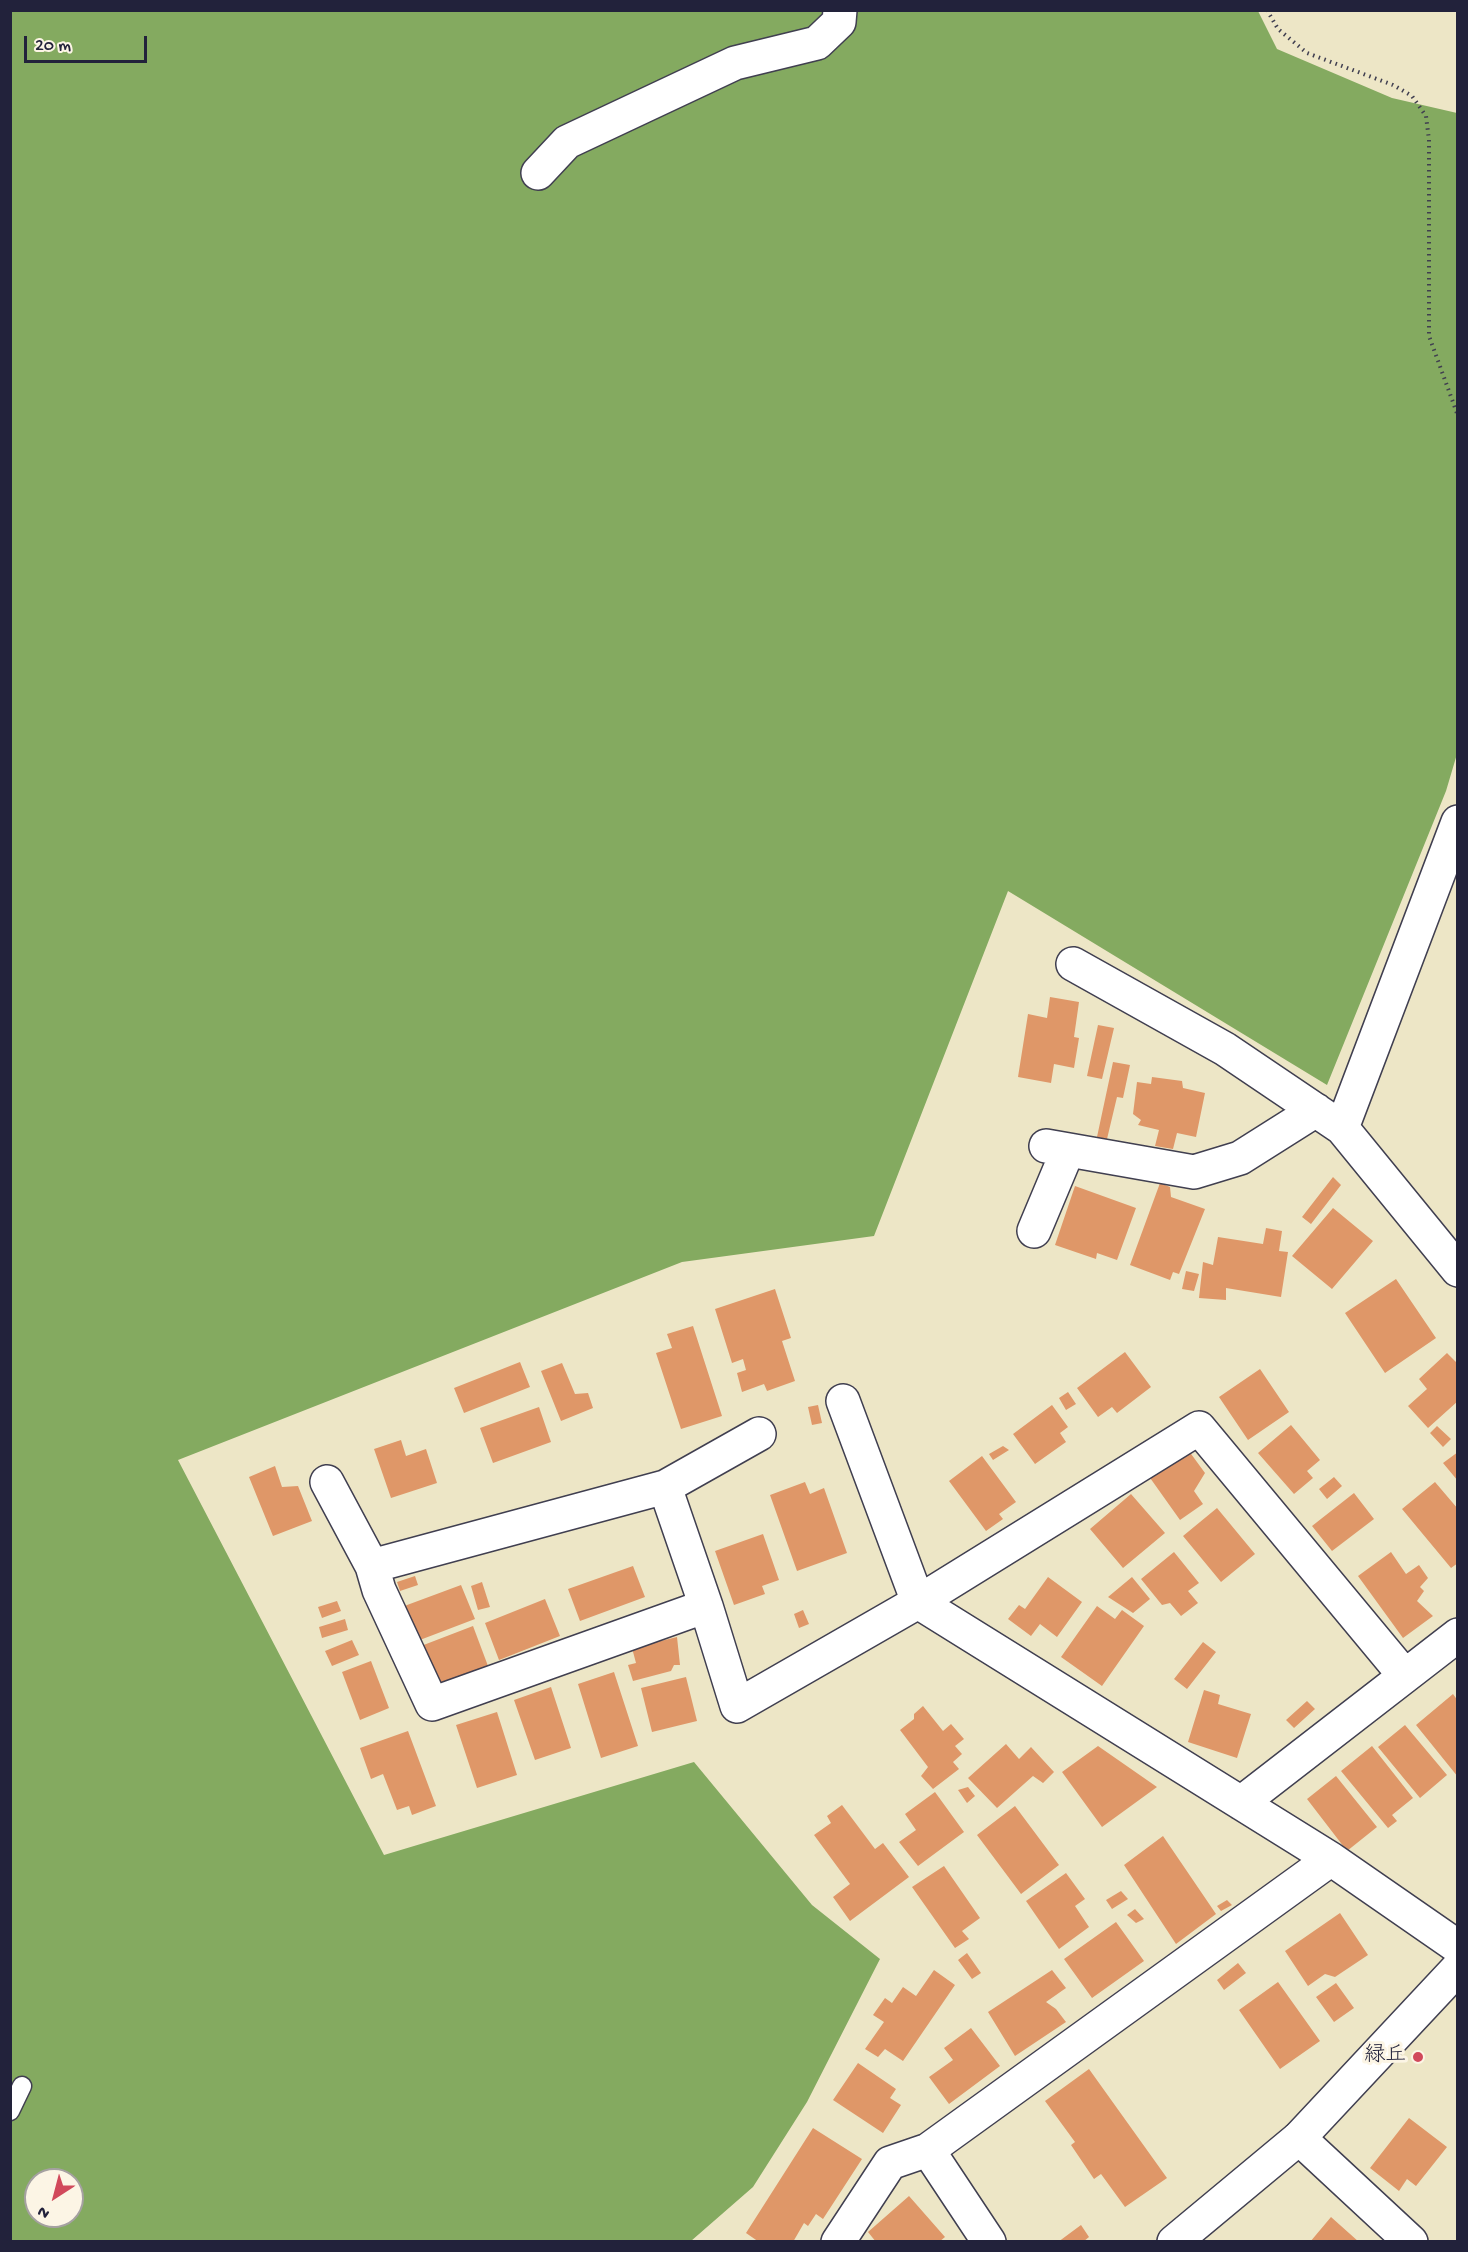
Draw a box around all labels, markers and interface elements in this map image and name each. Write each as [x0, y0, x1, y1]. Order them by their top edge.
scale bar [27, 24, 150, 62]
text: 20 m [35, 36, 71, 57]
place label: 緑丘 [1364, 2044, 1406, 2070]
marker: 緑丘 [1411, 2050, 1425, 2064]
north arrow [24, 2168, 84, 2228]
text: N [34, 2201, 54, 2222]

